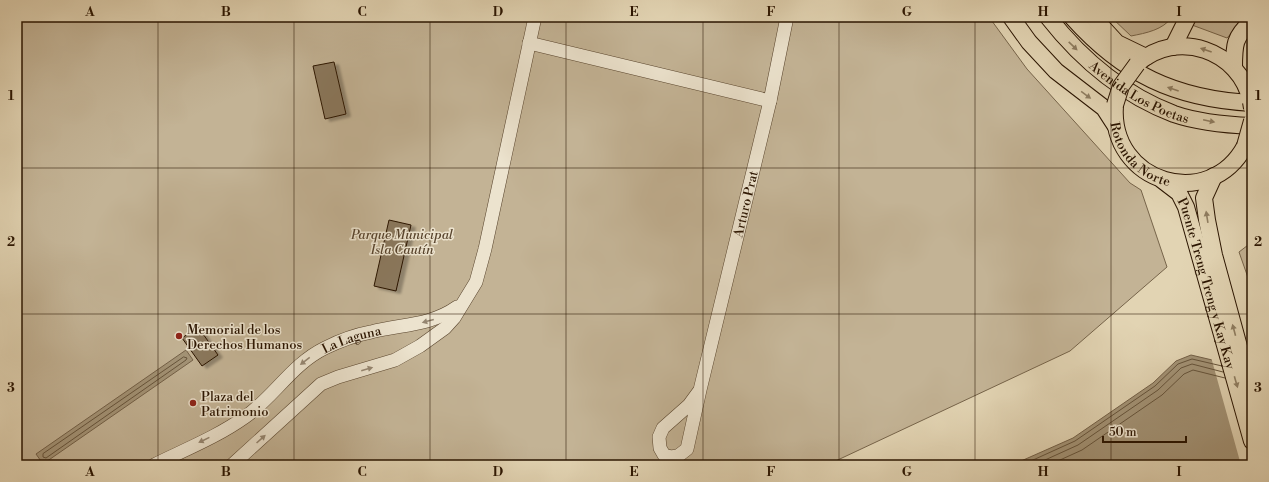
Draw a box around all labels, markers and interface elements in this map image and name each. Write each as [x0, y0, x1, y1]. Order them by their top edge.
text: A [84, 4, 95, 20]
text: B [221, 4, 231, 20]
text: C [357, 4, 367, 20]
text: D [493, 4, 503, 20]
text: E [629, 4, 639, 20]
text: F [766, 4, 776, 20]
text: G [902, 4, 913, 20]
text: H [1038, 4, 1049, 20]
text: I [1176, 4, 1182, 20]
one-way arrow [1068, 41, 1078, 51]
one-way arrow [1199, 47, 1211, 53]
street label: Avenida Los Poetas [1085, 57, 1191, 127]
one-way arrow [1166, 85, 1178, 91]
text: 1 [8, 88, 15, 104]
text: 1 [1255, 88, 1262, 104]
one-way arrow [1081, 91, 1092, 99]
one-way arrow [1203, 119, 1215, 125]
street label: Rotonda Norte [1106, 121, 1172, 190]
street label: Arturo Prat [730, 169, 762, 240]
street label: Puente Treng Treng y Kay Kay [1174, 195, 1238, 372]
one-way arrow [1204, 211, 1210, 223]
park label: Parque Municipal Isla Cautín [350, 227, 454, 258]
text: 2 [7, 234, 15, 250]
text: 2 [1254, 234, 1262, 250]
one-way arrow [421, 318, 433, 324]
place label: Memorial de los Derechos Humanos [187, 322, 302, 353]
street label: La Laguna [319, 323, 383, 357]
one-way arrow [1231, 323, 1237, 335]
marker: Memorial de los Derechos Humanos [174, 331, 184, 341]
one-way arrow [300, 357, 311, 365]
one-way arrow [361, 366, 373, 372]
one-way arrow [1233, 377, 1239, 389]
text: 3 [7, 380, 15, 396]
text: 3 [1254, 380, 1262, 396]
place label: Plaza del Patrimonio [201, 389, 269, 420]
marker: Plaza del Patrimonio [188, 398, 198, 408]
scale bar [1103, 418, 1186, 444]
text: 50 m [1109, 425, 1137, 440]
one-way arrow [256, 434, 266, 444]
one-way arrow [198, 437, 209, 443]
text: A [84, 464, 95, 480]
text: B [221, 464, 231, 480]
text: C [357, 464, 367, 480]
text: D [493, 464, 503, 480]
text: E [629, 464, 639, 480]
text: F [766, 464, 776, 480]
text: G [902, 464, 913, 480]
text: H [1038, 464, 1049, 480]
text: I [1176, 464, 1182, 480]

